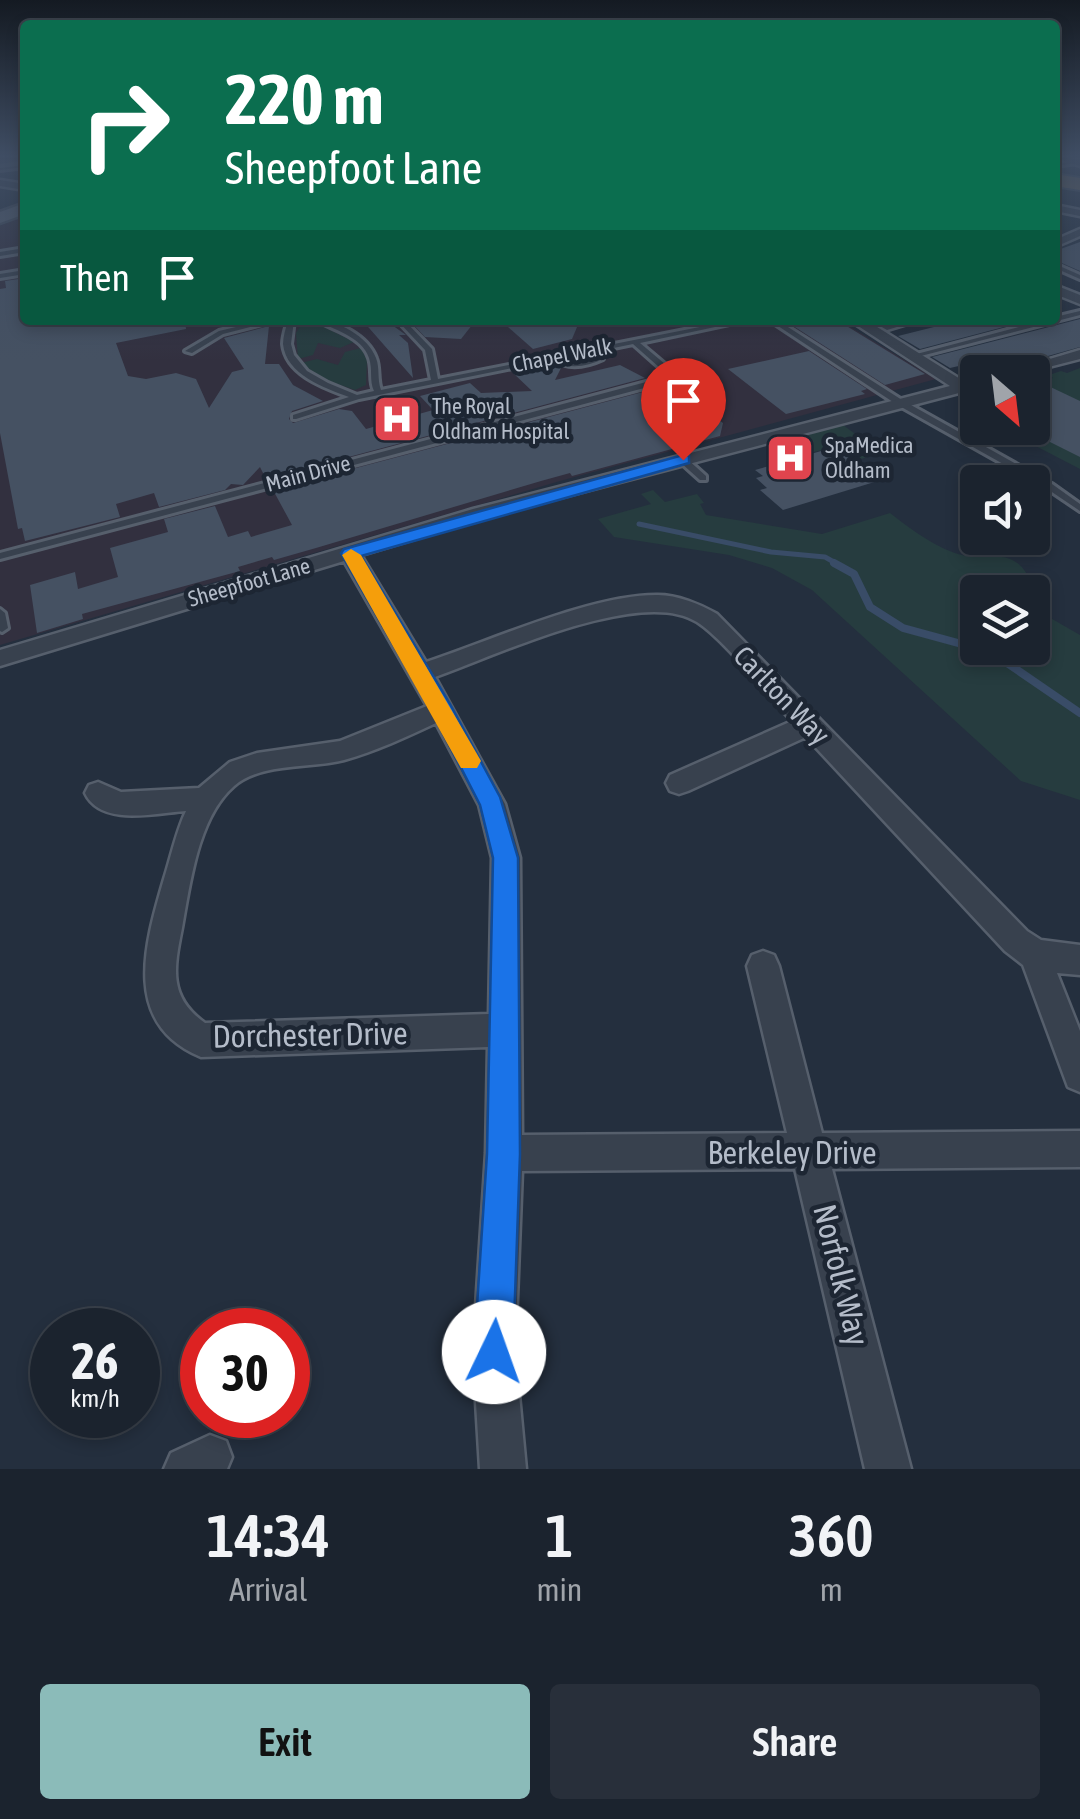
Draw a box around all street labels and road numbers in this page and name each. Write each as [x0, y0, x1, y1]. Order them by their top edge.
street label: Chapel Walk [510, 333, 614, 377]
street label: Main Drive [263, 449, 353, 497]
street label: Sheepfoot Lane [185, 552, 313, 612]
street label: Carlton Way [728, 639, 836, 751]
street label: Dorchester Drive [212, 1014, 408, 1055]
street label: Berkeley Drive [707, 1134, 877, 1171]
street label: Norfolk Way [806, 1200, 877, 1349]

